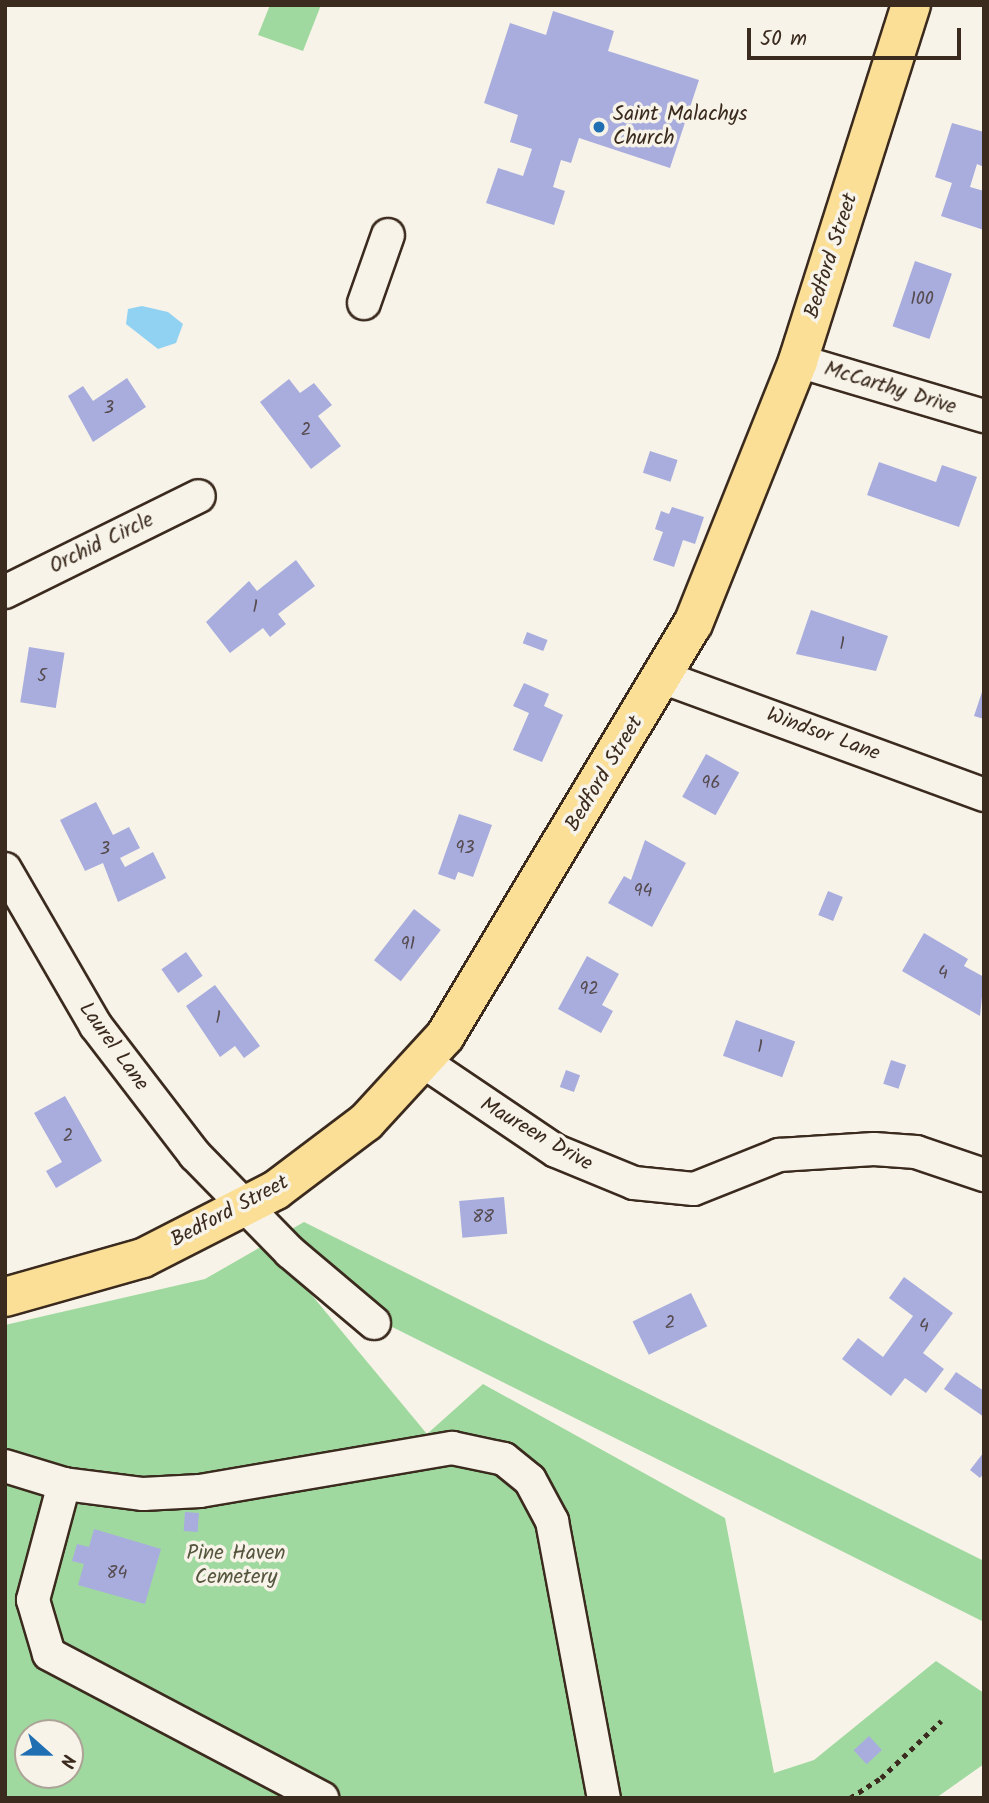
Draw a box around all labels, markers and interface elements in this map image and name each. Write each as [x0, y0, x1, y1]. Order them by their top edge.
scale bar [751, 14, 964, 58]
text: 50 m [760, 23, 807, 56]
place label: Saint Malachys Church [613, 102, 748, 152]
marker: Saint Malachys Church [591, 119, 607, 135]
street label: Bedford Street [800, 190, 864, 322]
house number: 100 [910, 289, 934, 311]
street label: McCarthy Drive [821, 357, 959, 421]
house number: 3 [104, 398, 114, 420]
house number: 2 [301, 420, 311, 442]
street label: Orchid Circle [46, 508, 158, 580]
house number: 1 [252, 597, 258, 619]
house number: 1 [839, 634, 845, 656]
house number: 5 [37, 666, 47, 688]
street label: Windsor Lane [763, 703, 883, 767]
street label: Bedford Street [561, 712, 649, 836]
house number: 96 [702, 773, 720, 795]
house number: 93 [455, 838, 475, 860]
house number: 3 [100, 839, 110, 861]
house number: 94 [634, 881, 652, 903]
house number: 91 [401, 934, 415, 956]
house number: 4 [938, 963, 948, 985]
house number: 92 [579, 979, 599, 1001]
street label: Laurel Lane [72, 998, 154, 1096]
house number: 1 [215, 1008, 221, 1030]
house number: 1 [757, 1037, 763, 1059]
street label: Maureen Drive [475, 1093, 597, 1177]
house number: 2 [63, 1126, 73, 1148]
street label: Bedford Street [167, 1170, 293, 1254]
house number: 88 [472, 1207, 494, 1229]
house number: 2 [665, 1313, 675, 1335]
house number: 4 [919, 1316, 929, 1338]
park label: Pine Haven Cemetery [187, 1541, 285, 1591]
house number: 84 [107, 1563, 127, 1585]
north arrow [14, 1719, 84, 1789]
text: N [51, 1750, 83, 1772]

